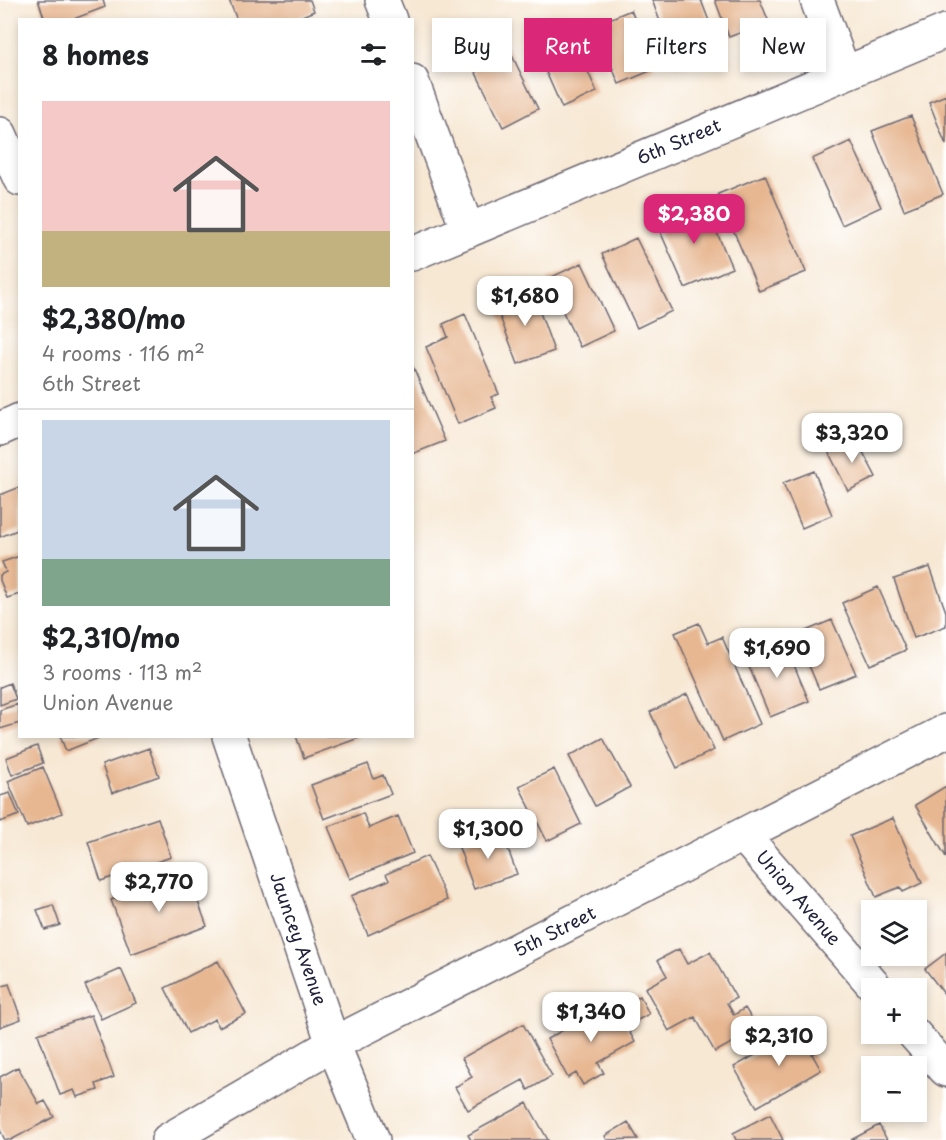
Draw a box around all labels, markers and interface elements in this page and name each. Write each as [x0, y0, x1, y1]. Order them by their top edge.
chip: Buy [432, 18, 512, 72]
chip: Rent [524, 18, 612, 72]
chip: Filters [624, 18, 728, 72]
chip: New [740, 18, 826, 72]
text: 8 homes [42, 35, 149, 74]
icon: filters [357, 38, 390, 71]
street label: 6th Street [632, 111, 725, 170]
icon: home [162, 140, 270, 248]
pin: $2,380 [645, 194, 743, 245]
text: $2,380 [658, 198, 730, 228]
pin: $1,680 [476, 276, 574, 327]
text: $1,680 [491, 280, 559, 310]
text: $2,380/mo [42, 299, 185, 338]
text: 4 rooms · 116 m² [42, 338, 205, 368]
text: 6th Street [42, 368, 141, 398]
pin: $3,320 [803, 413, 901, 464]
text: $3,320 [816, 417, 888, 447]
icon: home [162, 459, 270, 567]
text: $2,310/mo [42, 618, 180, 657]
pin: $1,690 [728, 628, 826, 679]
text: $1,690 [743, 632, 811, 662]
text: 3 rooms · 113 m² [42, 657, 202, 687]
text: Union Avenue [42, 687, 174, 717]
pin: $1,300 [439, 809, 537, 860]
text: $1,300 [453, 813, 523, 843]
street label: Union Avenue [750, 843, 848, 951]
pin: $2,770 [110, 862, 208, 913]
text: $2,770 [125, 866, 193, 896]
street label: Jauncey Avenue [264, 868, 335, 1009]
street label: 5th Street [509, 899, 600, 963]
map controls [861, 900, 927, 1122]
button: layers [861, 900, 927, 966]
button: + [861, 978, 927, 1044]
pin: $1,340 [542, 992, 640, 1043]
text: $1,340 [556, 996, 626, 1026]
pin: $2,310 [730, 1016, 828, 1067]
text: $2,310 [745, 1020, 813, 1050]
button: − [861, 1056, 927, 1122]

